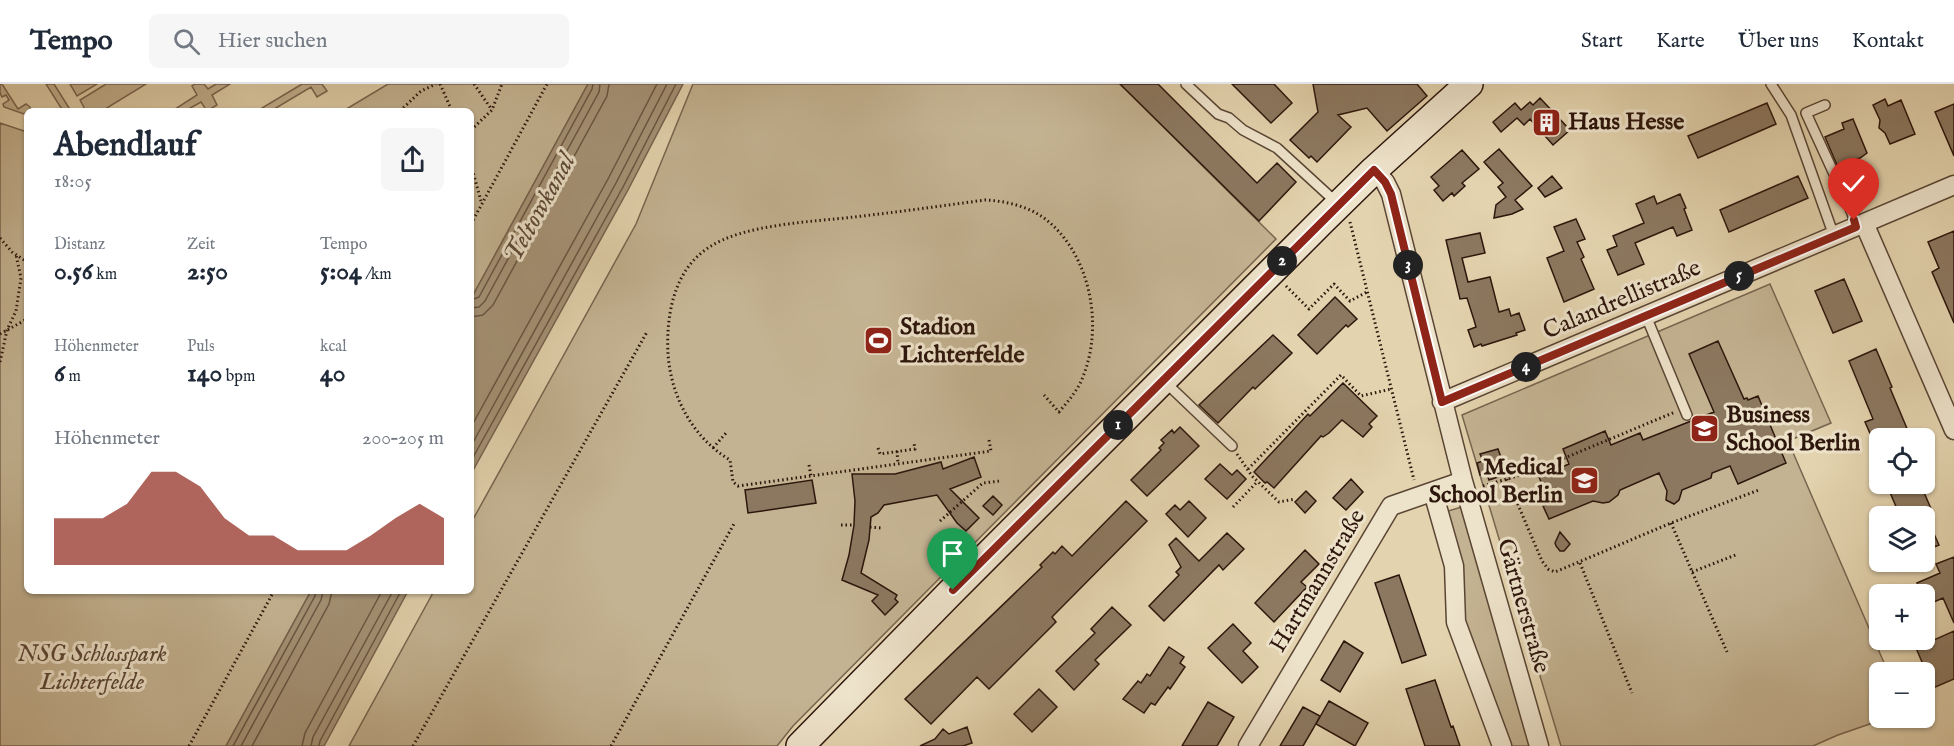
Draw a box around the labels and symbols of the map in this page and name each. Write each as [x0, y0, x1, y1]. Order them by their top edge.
building icon: Haus Hesse [1531, 106, 1563, 138]
place label: Haus Hesse [1568, 107, 1684, 138]
water label: Teltowkanal [497, 146, 584, 268]
pin [1828, 158, 1879, 220]
pin: 2 [1267, 246, 1297, 276]
pin: 3 [1393, 250, 1423, 280]
street label: Calandrellistraße [1538, 253, 1706, 347]
pin: 5 [1724, 261, 1754, 291]
place label: Stadion Lichterfelde [900, 312, 1024, 371]
sports icon: Stadion Lichterfelde [863, 325, 895, 357]
pin: 4 [1511, 352, 1541, 382]
place label: Business School Berlin [1726, 400, 1861, 459]
pin: 1 [1103, 410, 1133, 440]
school or university icon: Business School Berlin [1689, 413, 1721, 445]
place label: Medical School Berlin [1429, 452, 1563, 511]
school or university icon: Medical School Berlin [1568, 465, 1600, 497]
street label: Hartmannstraße [1263, 504, 1373, 658]
pin [927, 528, 978, 590]
street label: Gärtnerstraße [1489, 535, 1557, 677]
park label: NSG Schlosspark Lichterfelde [17, 639, 167, 698]

